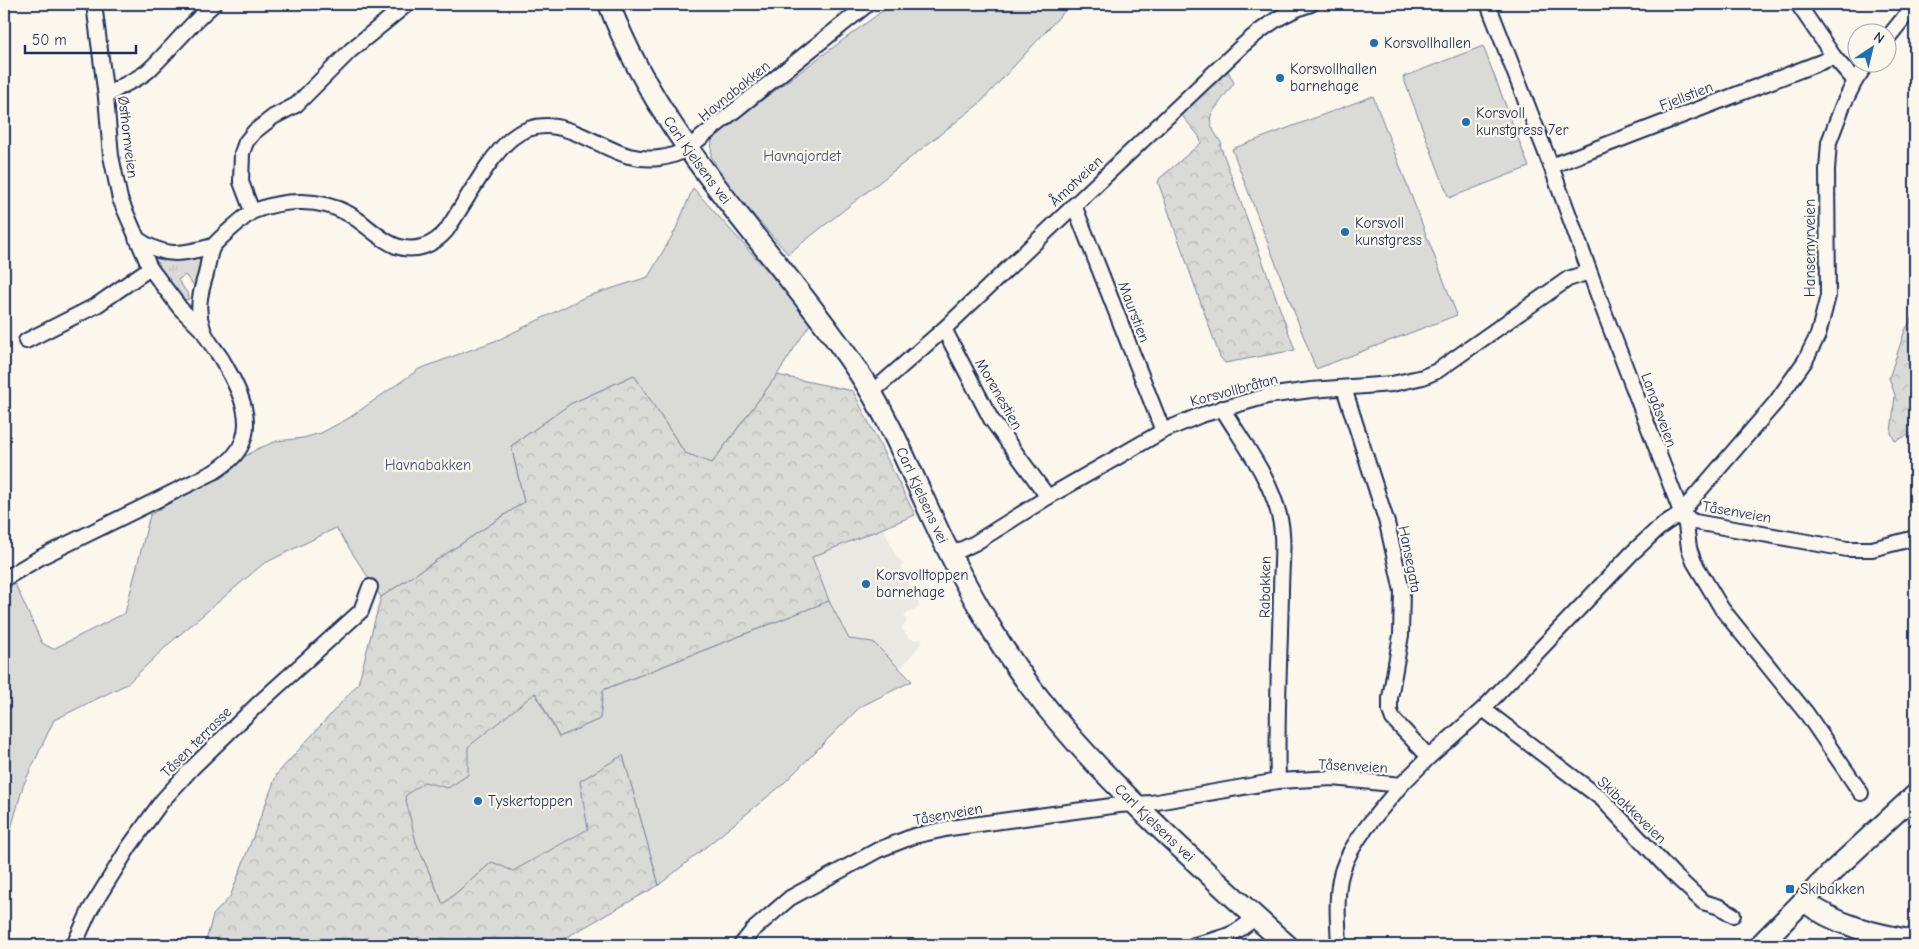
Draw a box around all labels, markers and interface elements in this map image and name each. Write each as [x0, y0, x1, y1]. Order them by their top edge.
scale bar [25, 22, 136, 54]
north arrow [1846, 22, 1896, 72]
text: N [1871, 28, 1888, 47]
text: 50 m [32, 31, 67, 49]
place label: Korsvollhallen [1384, 34, 1471, 52]
marker: Korsvollhallen [1368, 37, 1380, 49]
street label: Havnabakken [695, 57, 773, 125]
place label: Korsvollhallen barnehage [1290, 60, 1377, 95]
marker: Korsvollhallen barnehage [1274, 72, 1286, 84]
street label: Fjellstien [1657, 78, 1715, 114]
street label: Østhornveien [114, 95, 142, 179]
place label: Korsvoll kunstgress 7er [1476, 104, 1569, 139]
street label: Carl Kjelsens vei [660, 113, 735, 208]
marker: Korsvoll kunstgress 7er [1460, 116, 1472, 128]
park label: Havnajordet [763, 147, 842, 165]
street label: Åmotveien [1045, 151, 1106, 210]
street label: Hansemyrveien [1801, 199, 1819, 297]
place label: Korsvoll kunstgress [1355, 214, 1422, 249]
marker: Korsvoll kunstgress [1339, 226, 1351, 238]
street label: Maurstien [1114, 279, 1154, 345]
street label: Morenestien [971, 355, 1027, 433]
street label: Korsvollbråtan [1188, 370, 1280, 410]
street label: Langåsveien [1637, 370, 1681, 450]
street label: Carl Kjelsens vei [892, 444, 952, 546]
park label: Havnabakken [385, 456, 471, 474]
street label: Tåsenveien [1701, 497, 1773, 527]
street label: Hansegata [1395, 524, 1425, 594]
street label: Rabakken [1255, 556, 1275, 618]
place label: Korsvolltoppen barnehage [876, 566, 969, 601]
marker: Korsvolltoppen barnehage [860, 578, 872, 590]
street label: Tåsen terrasse [157, 702, 236, 781]
street label: Tåsenveien [1318, 755, 1388, 777]
street label: Skibakkeveien [1594, 773, 1670, 847]
street label: Carl Kjelsens vei [1111, 780, 1199, 865]
place label: Tyskertoppen [488, 792, 573, 810]
marker: Tyskertoppen [472, 795, 484, 807]
street label: Tåsenveien [912, 799, 984, 829]
place label: Skibakken [1800, 880, 1865, 898]
marker: Skibakken [1784, 883, 1796, 895]

